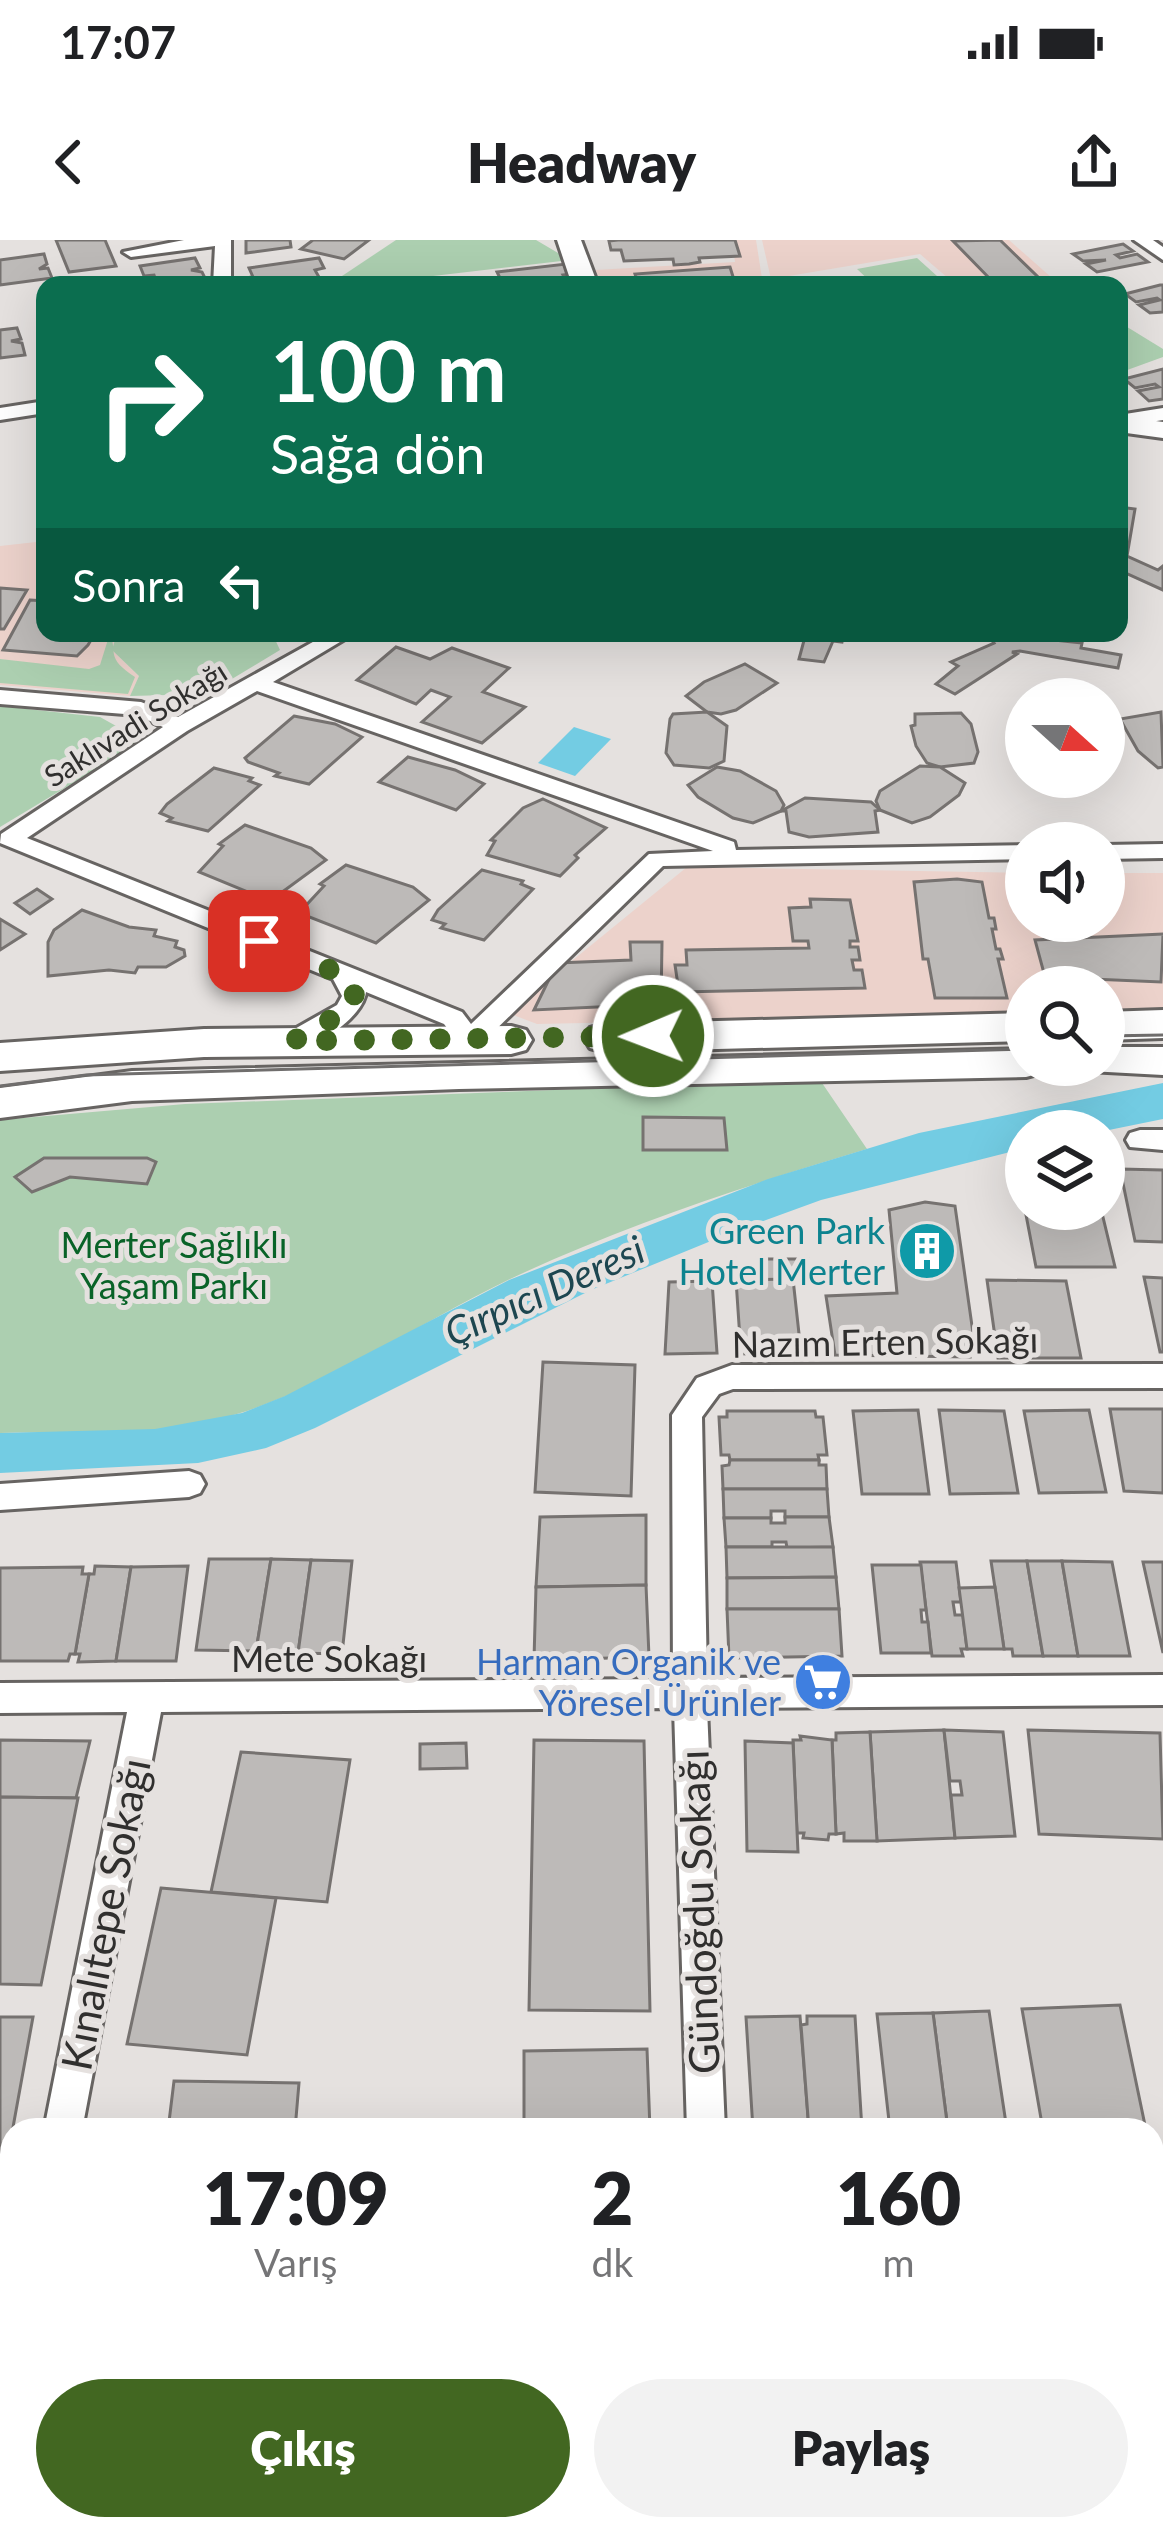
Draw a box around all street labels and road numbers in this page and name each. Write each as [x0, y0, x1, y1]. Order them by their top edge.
street label: Saklıvadi Sokağı [37, 653, 233, 793]
street label: Nazım Erten Sokağı [731, 1316, 1039, 1366]
street label: Mete Sokağı [231, 1636, 427, 1680]
street label: Gündoğdu Sokağı [667, 1749, 729, 2075]
street label: Kınalıtepe Sokağı [50, 1754, 160, 2074]

